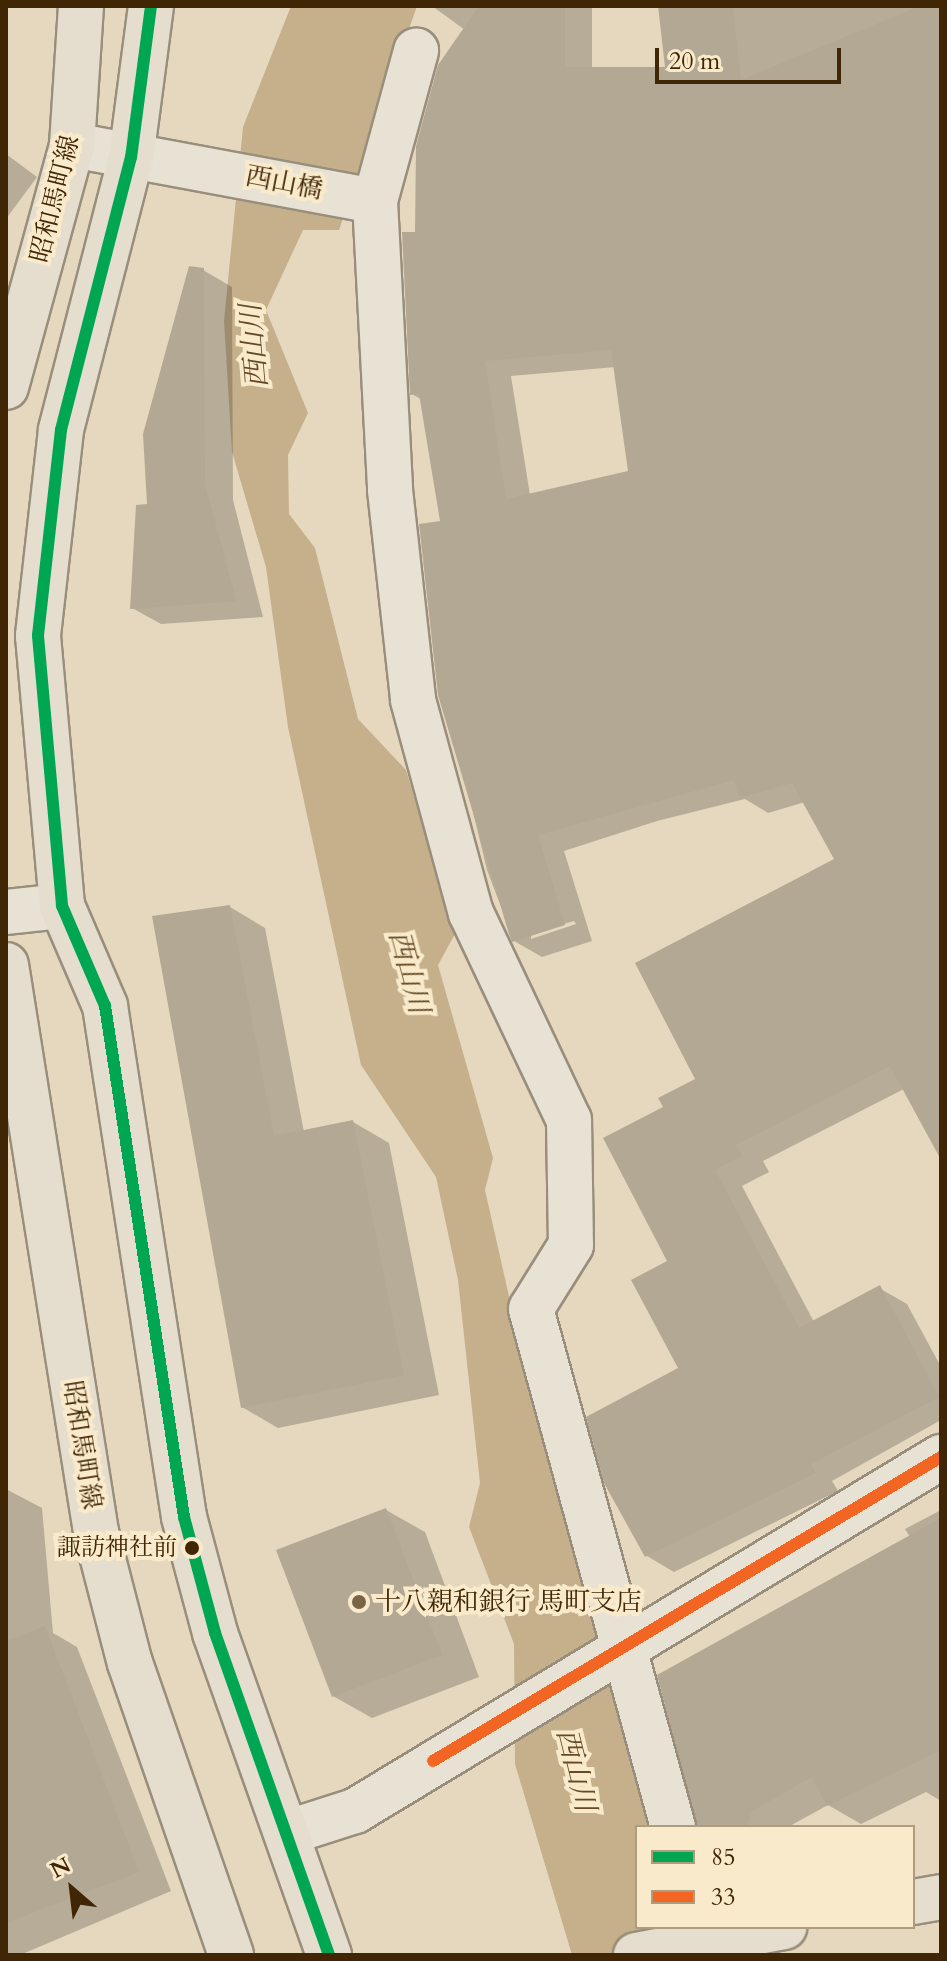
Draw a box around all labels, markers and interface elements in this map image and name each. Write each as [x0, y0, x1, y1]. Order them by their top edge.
scale bar [659, 32, 845, 82]
text: 20 m [669, 45, 720, 78]
street label: 昭和馬町線 [24, 132, 86, 266]
street label: 西山橋 [243, 160, 325, 206]
water label: 西山川 [234, 303, 274, 389]
water label: 西山川 [382, 927, 436, 1017]
street label: 昭和馬町線 [56, 1378, 108, 1512]
place label: 諏訪神社前 [57, 1534, 177, 1562]
marker: 諏訪神社前 [184, 1540, 200, 1556]
place label: 十八親和銀行 馬町支店 [375, 1586, 642, 1618]
marker: 十八親和銀行 馬町支店 [350, 1593, 368, 1611]
water label: 西山川 [550, 1725, 602, 1815]
legend [635, 1825, 915, 1929]
text: 85 [711, 1841, 736, 1874]
north arrow [32, 1849, 112, 1929]
text: N [45, 1850, 76, 1886]
text: 33 [711, 1881, 736, 1914]

